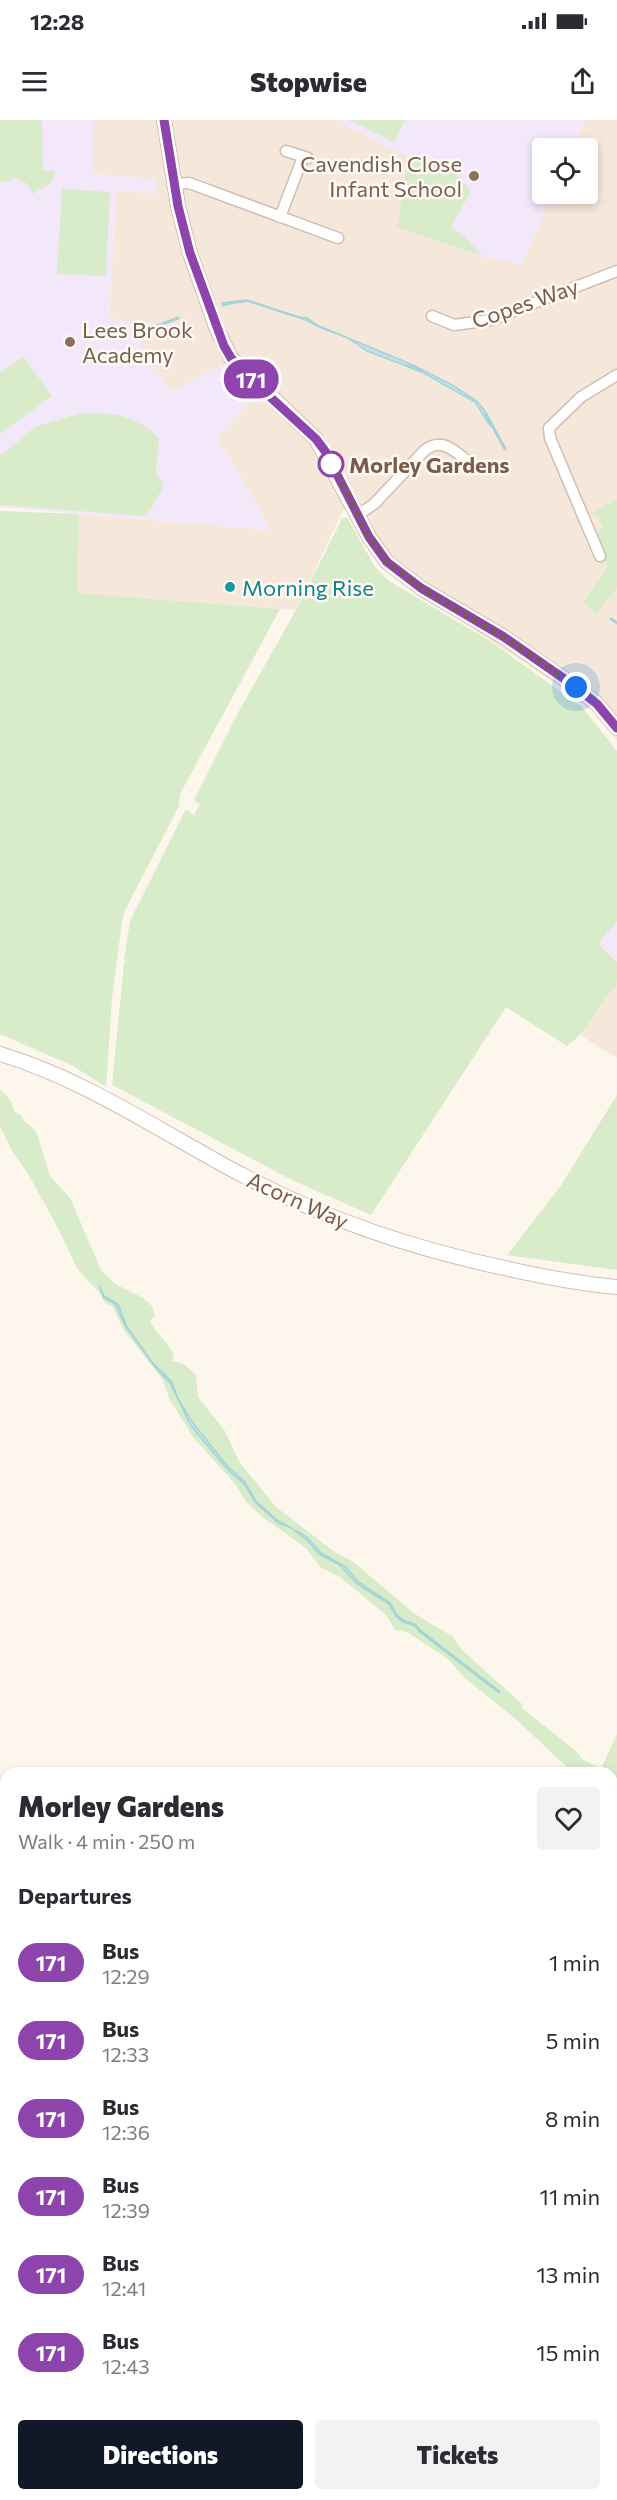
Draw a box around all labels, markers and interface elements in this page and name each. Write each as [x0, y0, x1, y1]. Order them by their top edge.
text: 12:28 [30, 8, 84, 35]
icon: menu [18, 65, 51, 98]
text: Stopwise [250, 65, 367, 98]
icon: share [566, 65, 599, 98]
map controls [532, 138, 598, 204]
button: locate [532, 138, 598, 204]
place label: Cavendish Close Infant School [300, 150, 462, 202]
marker: Cavendish Close Infant School [467, 169, 481, 183]
street label: Copes Way [468, 272, 582, 334]
place label: Lees Brook Academy [82, 316, 193, 368]
marker: Lees Brook Academy [63, 335, 77, 349]
line badge: 171 [216, 360, 286, 398]
text: 171 [236, 367, 266, 392]
marker: Morley Gardens [318, 451, 344, 477]
place label: Morley Gardens [349, 451, 510, 478]
place label: Morning Rise [242, 574, 374, 601]
marker: Morning Rise [223, 580, 237, 594]
your location [561, 672, 591, 702]
street label: Acorn Way [243, 1166, 353, 1234]
button: heart [537, 1787, 600, 1850]
text: Morley Gardens [18, 1789, 224, 1823]
text: Walk · 4 min · 250 m [18, 1829, 195, 1853]
text: Departures [18, 1882, 132, 1909]
text: Bus [102, 1937, 139, 1964]
text: 1 min [549, 1949, 600, 1976]
text: 171 [36, 1950, 66, 1975]
text: 12:29 [102, 1964, 150, 1988]
text: Bus [102, 2015, 139, 2042]
text: 5 min [546, 2027, 600, 2054]
text: 171 [36, 2028, 66, 2053]
text: 12:33 [102, 2042, 149, 2066]
text: Bus [102, 2093, 139, 2120]
text: 8 min [545, 2105, 600, 2132]
text: 171 [36, 2106, 66, 2131]
text: 12:36 [102, 2120, 150, 2144]
text: Bus [102, 2171, 139, 2198]
text: 11 min [540, 2183, 600, 2210]
text: 171 [36, 2184, 66, 2209]
text: 12:39 [102, 2198, 150, 2222]
text: Bus [102, 2249, 139, 2276]
text: 13 min [536, 2261, 600, 2288]
text: 171 [36, 2262, 66, 2287]
text: 12:41 [102, 2276, 146, 2300]
text: Bus [102, 2327, 139, 2354]
text: 15 min [536, 2339, 600, 2366]
text: 171 [36, 2340, 66, 2365]
text: 12:43 [102, 2354, 150, 2378]
button: Directions [18, 2420, 303, 2489]
button: Tickets [315, 2420, 600, 2489]

